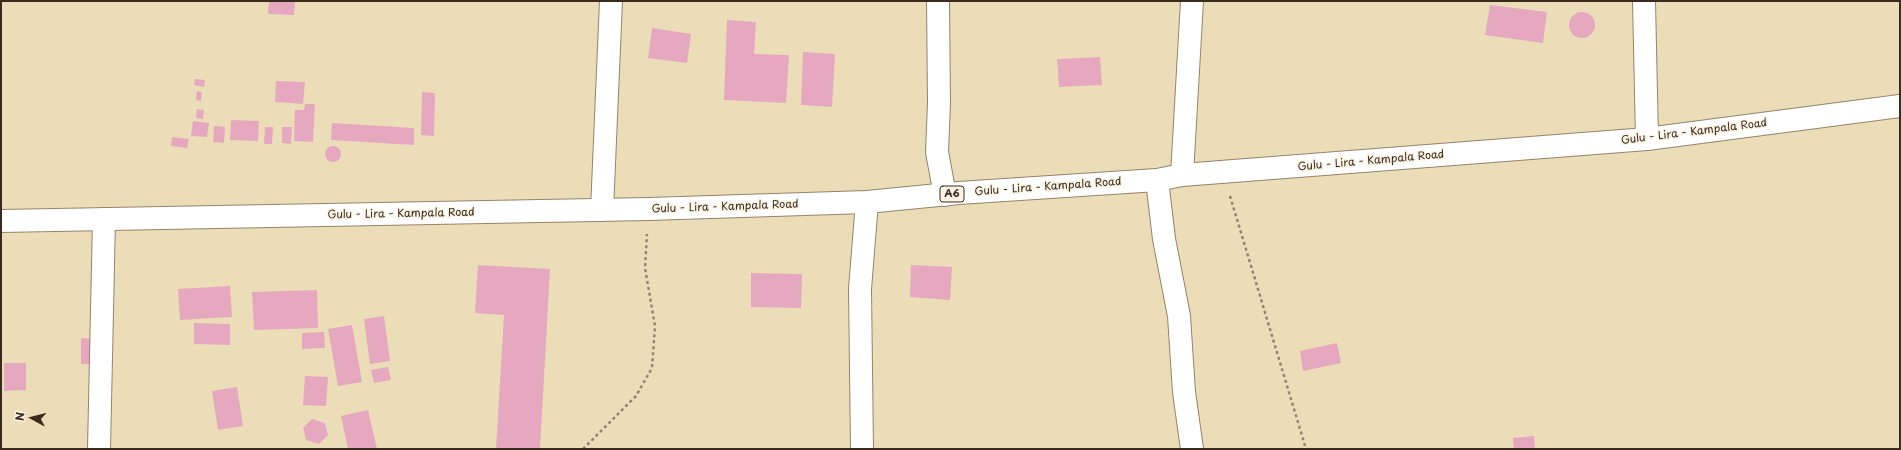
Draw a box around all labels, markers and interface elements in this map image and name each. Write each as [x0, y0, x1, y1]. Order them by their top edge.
street label: Gulu - Lira - Kampala Road [1620, 116, 1768, 148]
street label: Gulu - Lira - Kampala Road [1297, 148, 1445, 174]
street label: Gulu - Lira - Kampala Road [974, 175, 1122, 199]
road number: A6 [940, 186, 964, 202]
street label: Gulu - Lira - Kampala Road [651, 198, 799, 216]
street label: Gulu - Lira - Kampala Road [327, 206, 475, 222]
north arrow [12, 398, 52, 438]
text: N [11, 411, 29, 422]

